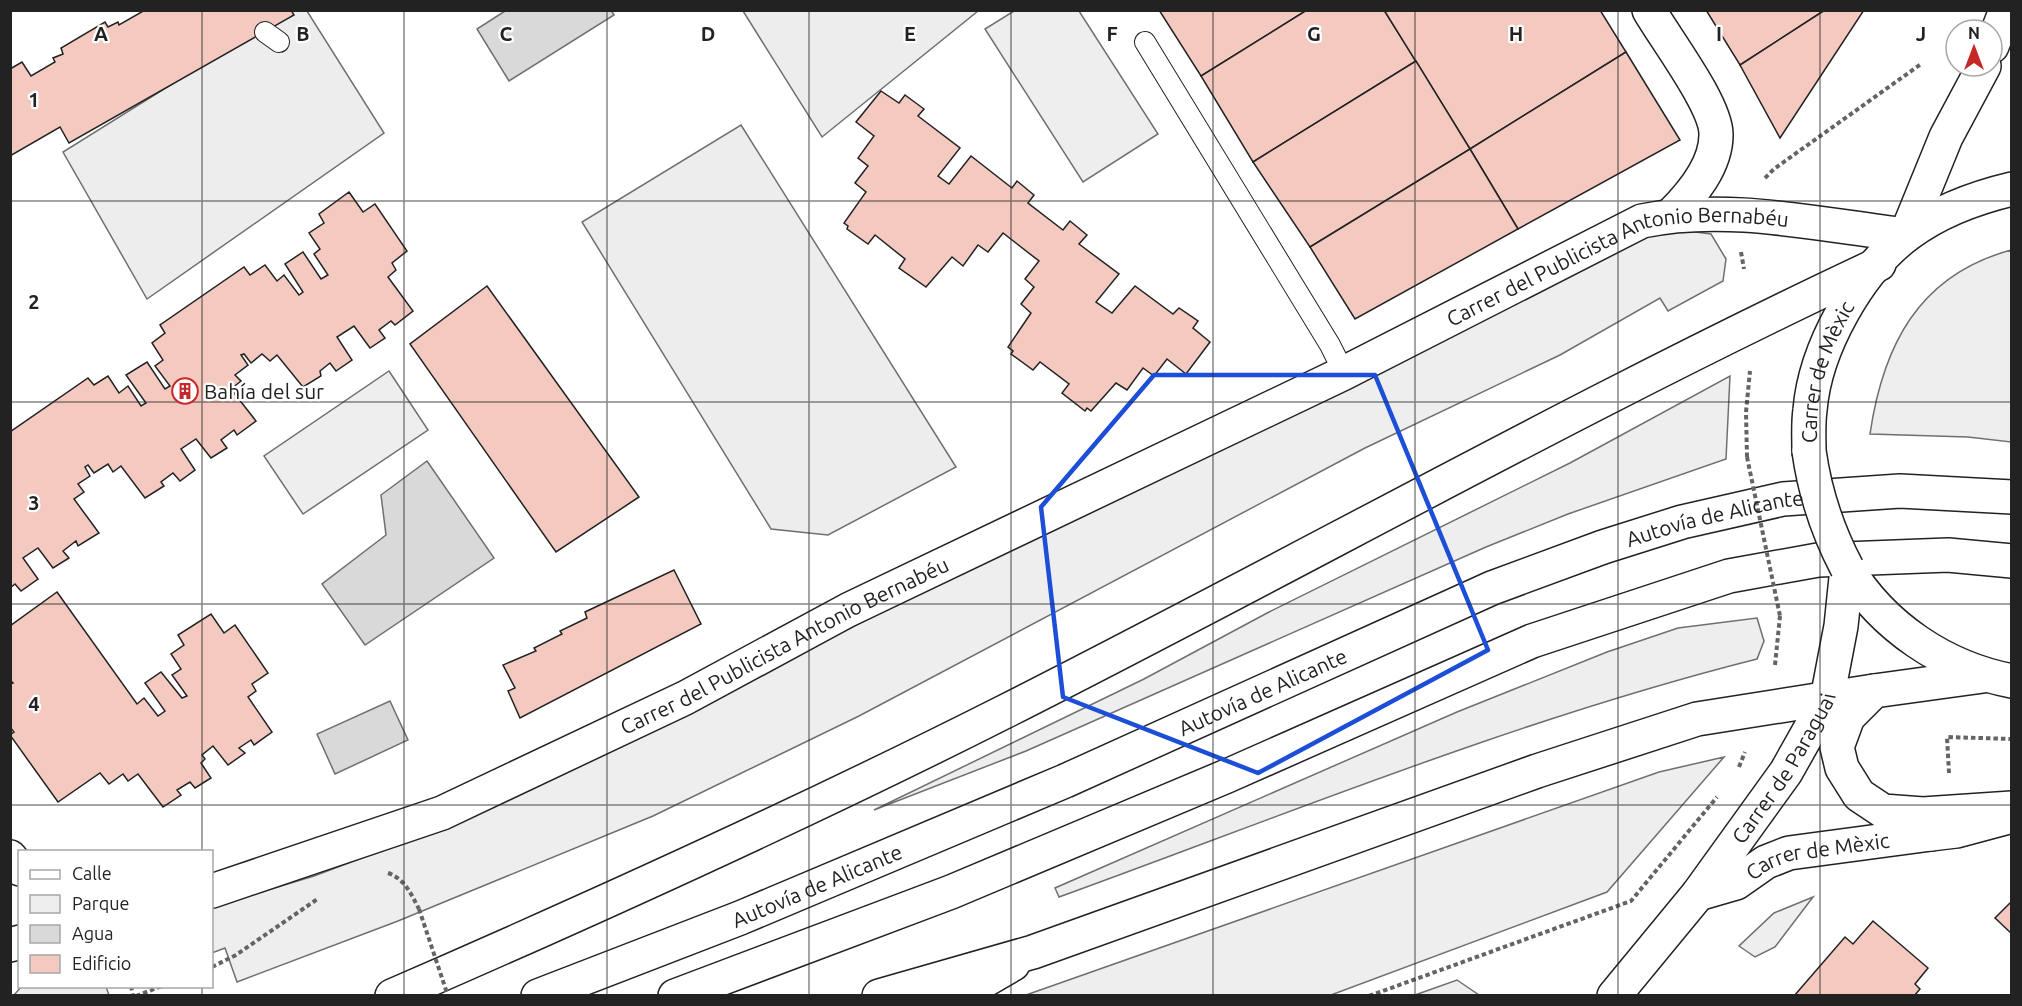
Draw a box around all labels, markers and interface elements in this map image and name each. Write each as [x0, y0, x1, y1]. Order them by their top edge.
north arrow [1944, 18, 2004, 78]
text: A [94, 22, 108, 45]
text: B [296, 22, 310, 45]
text: C [500, 22, 513, 45]
text: D [701, 22, 715, 45]
text: E [904, 22, 916, 45]
text: F [1106, 22, 1118, 45]
text: G [1307, 22, 1321, 45]
text: H [1509, 22, 1523, 45]
text: I [1716, 22, 1722, 45]
text: J [1916, 22, 1926, 45]
text: N [1968, 24, 1980, 42]
text: 1 [28, 88, 40, 111]
street label: Carrer del Publicista Antonio Bernabéu [1442, 202, 1790, 331]
text: 2 [28, 290, 40, 313]
street label: Carrer de Mèxic [1797, 296, 1859, 443]
building icon: Bahía del sur [170, 376, 200, 406]
place label: Bahía del sur [204, 379, 324, 403]
street label: Autovía de Alicante [1623, 486, 1804, 551]
text: 3 [28, 491, 40, 514]
street label: Carrer del Publicista Antonio Bernabéu [616, 552, 952, 739]
street label: Autovía de Alicante [1174, 643, 1351, 740]
street label: Carrer de Paraguai [1727, 691, 1840, 848]
text: 4 [28, 692, 40, 715]
street label: Carrer de Mèxic [1741, 828, 1891, 885]
street label: Autovía de Alicante [728, 839, 906, 932]
legend [18, 850, 213, 988]
text: Calle [72, 863, 112, 883]
text: Parque [72, 893, 129, 913]
text: Agua [72, 923, 114, 943]
text: Edificio [72, 953, 131, 973]

